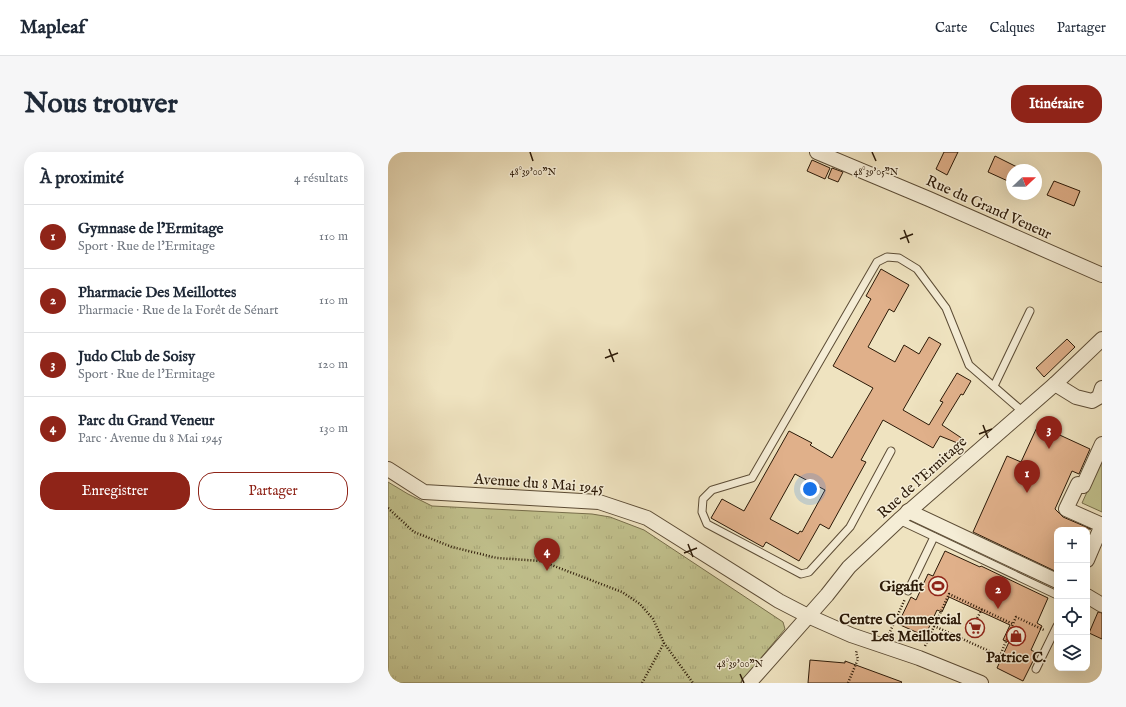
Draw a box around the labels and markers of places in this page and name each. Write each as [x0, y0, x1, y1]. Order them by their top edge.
pin: 3 [1036, 416, 1062, 449]
pin: 1 [1014, 460, 1040, 493]
pin: 4 [534, 538, 560, 571]
sports icon: Gigafit [927, 575, 949, 597]
pin: 2 [985, 576, 1011, 609]
place label: Gigafit [880, 577, 925, 596]
place label: Centre Commercial Les Meillottes [839, 610, 962, 646]
supermarket icon: Centre Commercial Les Meillottes [964, 617, 986, 639]
shop icon: Patrice C. [1005, 625, 1027, 647]
place label: Patrice C. [986, 648, 1046, 667]

